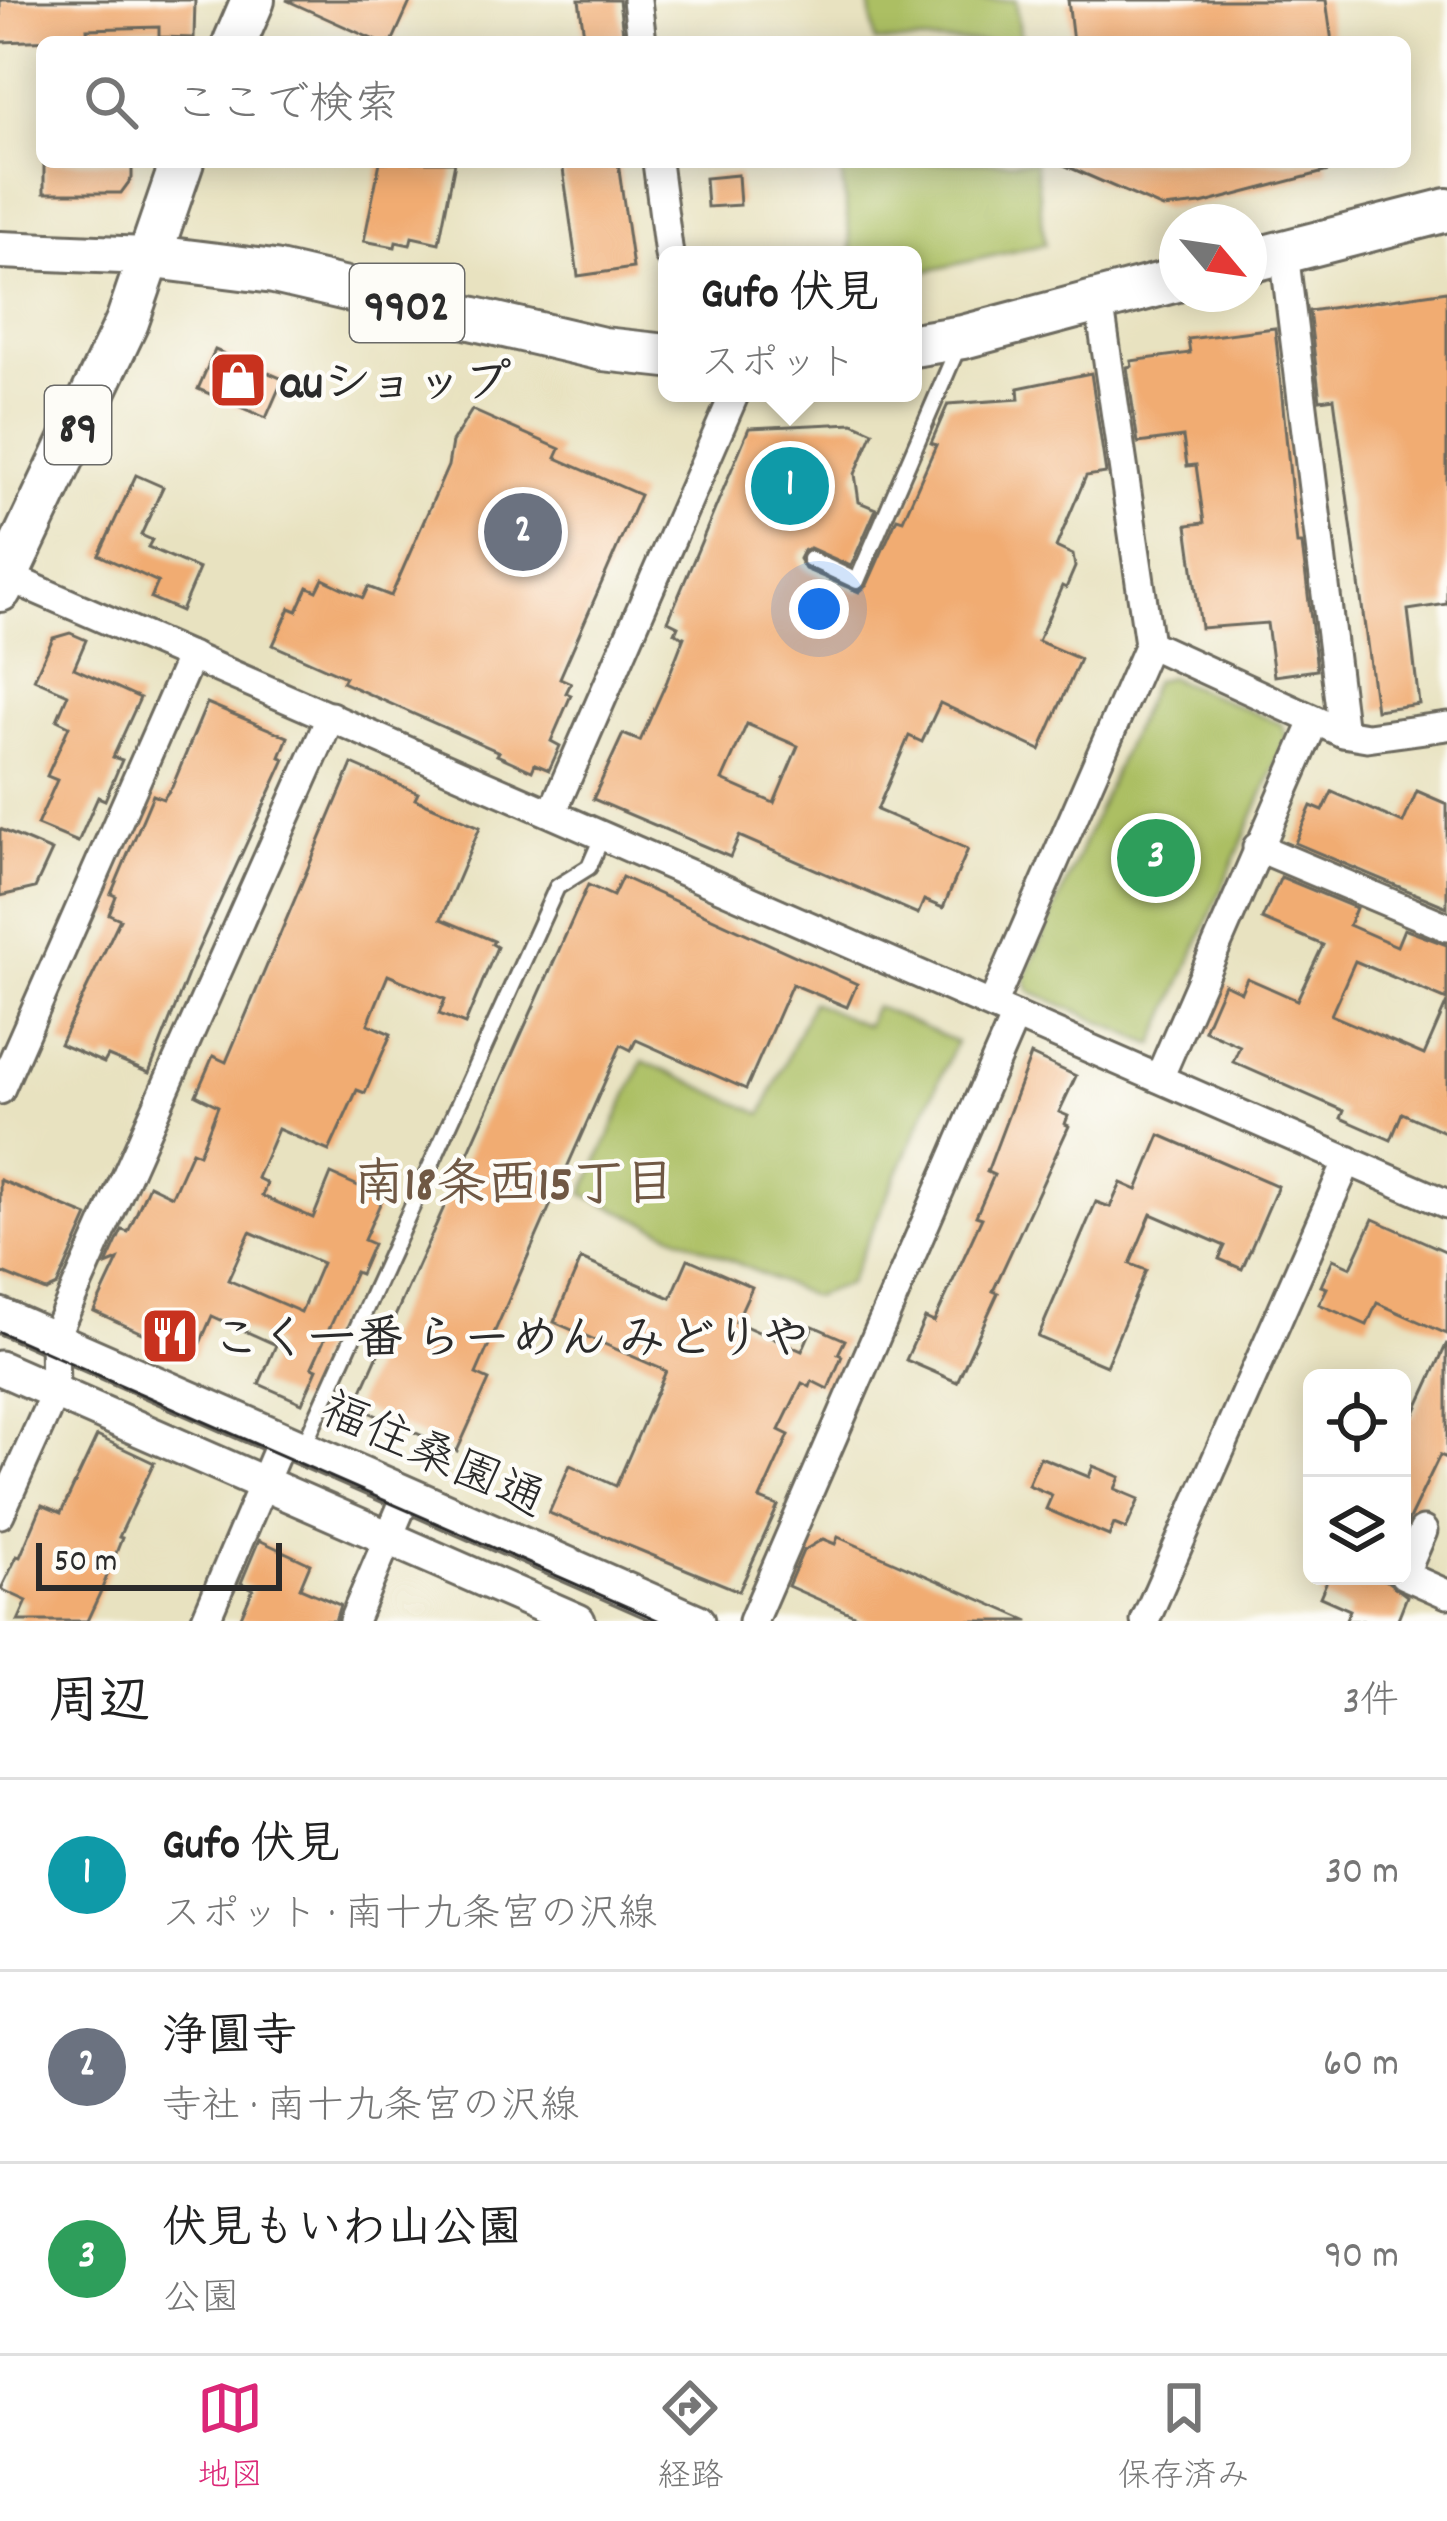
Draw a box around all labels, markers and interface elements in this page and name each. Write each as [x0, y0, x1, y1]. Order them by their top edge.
search box [36, 36, 1411, 168]
icon: search [78, 69, 144, 135]
text: ここで検索 [174, 76, 399, 140]
north arrow [1159, 204, 1267, 312]
popup [658, 246, 922, 402]
road number: 9902 [350, 264, 464, 342]
text: Gufo 伏見 [701, 265, 879, 329]
text: スポット [701, 339, 857, 394]
shop icon: auショップ [207, 349, 269, 411]
place label: auショップ [280, 353, 511, 422]
road number: 89 [45, 386, 111, 464]
pin: 1 [751, 441, 829, 531]
pin: 2 [484, 487, 562, 577]
your location [789, 579, 849, 639]
pin: 3 [1117, 813, 1195, 903]
district label: 南18条西15丁目 [353, 1153, 675, 1225]
restaurant icon: こく一番 らーめん みどりや [139, 1305, 201, 1367]
place label: こく一番 らーめん みどりや [212, 1309, 810, 1378]
map controls [1303, 1369, 1411, 1585]
button: locate [1303, 1369, 1411, 1477]
street label: 福住桑園通 [307, 1379, 555, 1539]
button: layers [1303, 1477, 1411, 1585]
scale bar [36, 1537, 282, 1590]
text: 50 m [54, 1540, 118, 1587]
text: 周辺 [48, 1670, 150, 1742]
text: 3件 [1343, 1677, 1399, 1732]
text: Gufo 伏見 [162, 1816, 340, 1880]
text: 1 [83, 1847, 91, 1902]
text: 30 m [1325, 1847, 1399, 1902]
text: スポット · 南十九条宮の沢線 [162, 1890, 657, 1945]
text: 浄圓寺 [162, 2008, 297, 2072]
text: 2 [78, 2039, 96, 2094]
text: 60 m [1323, 2039, 1399, 2094]
text: 寺社 · 南十九条宮の沢線 [162, 2082, 579, 2137]
text: 伏見もいわ山公園 [162, 2200, 522, 2264]
text: 3 [78, 2231, 96, 2286]
text: 90 m [1324, 2231, 1399, 2286]
text: 公園 [162, 2274, 240, 2329]
tab: 地図 [197, 2375, 263, 2502]
tab: 経路 [657, 2375, 723, 2502]
tab: 保存済み [1118, 2375, 1250, 2502]

